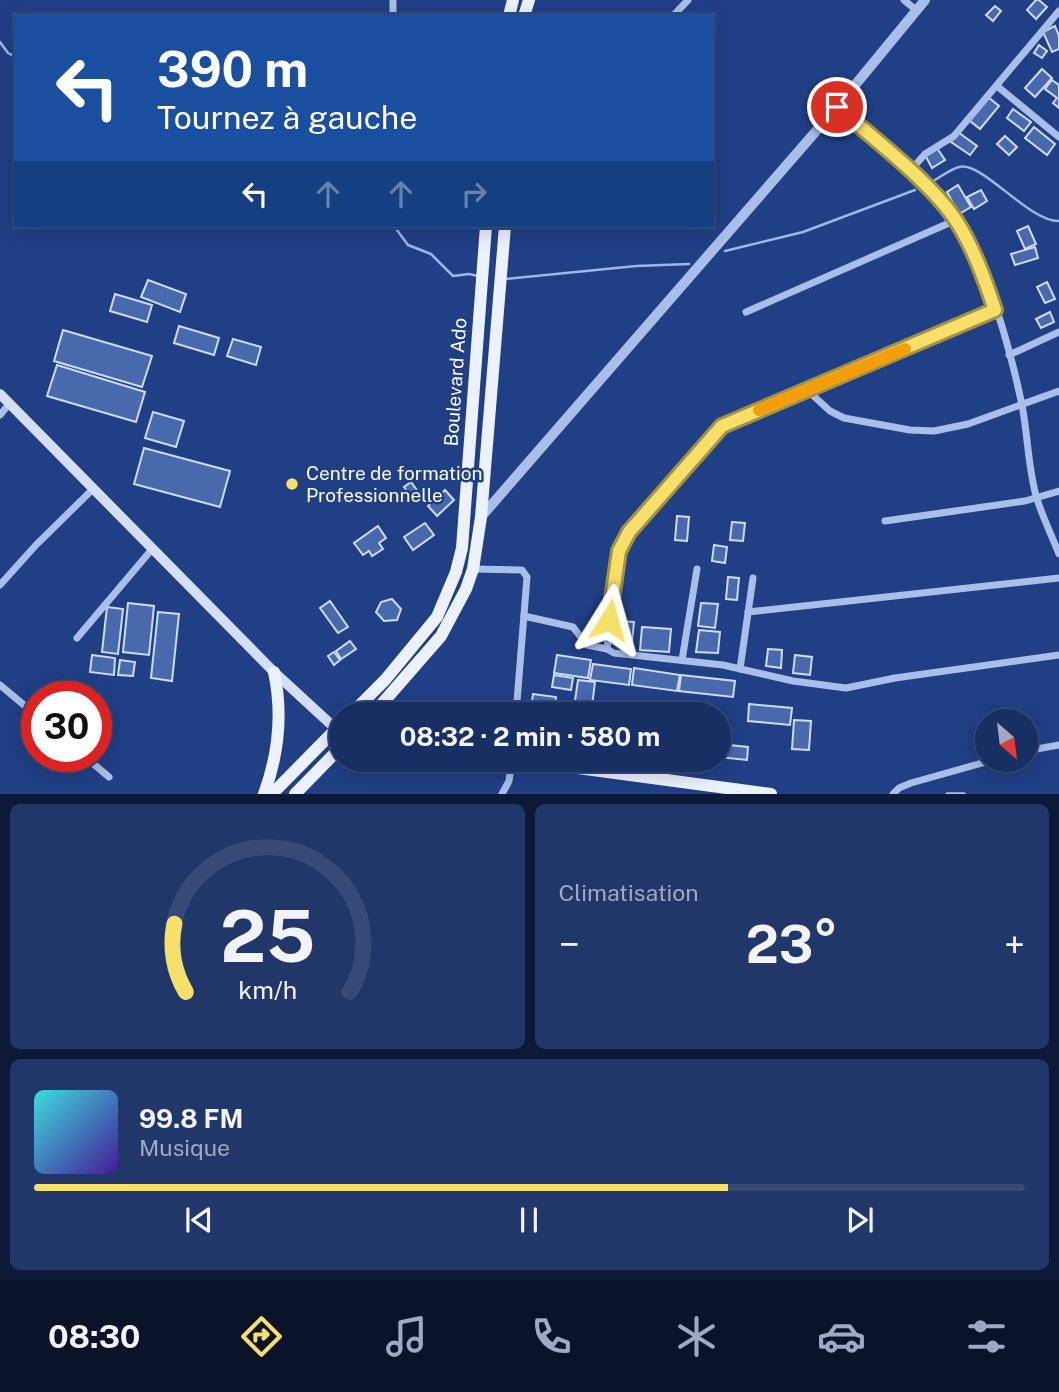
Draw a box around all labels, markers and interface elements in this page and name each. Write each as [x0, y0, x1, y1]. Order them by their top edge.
text: 390 m [157, 40, 308, 98]
icon: left [42, 42, 133, 133]
pin [807, 77, 867, 137]
icon: arrive [818, 88, 856, 126]
text: Tournez à gauche [157, 99, 417, 136]
icon: left [236, 175, 274, 213]
icon: ahead [309, 175, 347, 213]
icon: ahead [382, 175, 420, 213]
icon: right [455, 175, 493, 213]
street label: Boulevard Ado [440, 317, 470, 447]
place label: Centre de formation Professionnelle [306, 462, 483, 506]
marker: Centre de formation Professionnelle [284, 476, 300, 492]
position arrow [572, 583, 646, 657]
speed limit sign: 30 [21, 681, 112, 772]
north arrow [975, 709, 1038, 772]
map controls [975, 709, 1038, 772]
text: 08:32 · 2 min · 580 m [400, 721, 660, 752]
text: Climatisation [559, 879, 699, 906]
text: 25 [220, 894, 315, 979]
text: 23° [746, 914, 838, 975]
text: − [559, 922, 580, 967]
text: + [1004, 922, 1025, 967]
text: km/h [238, 975, 297, 1005]
text: 99.8 FM [139, 1103, 243, 1134]
text: Musique [139, 1134, 230, 1161]
icon: previous [180, 1201, 218, 1239]
icon: pause [510, 1201, 548, 1239]
icon: next [841, 1201, 879, 1239]
icon: directions [237, 1312, 286, 1361]
icon: music [382, 1312, 431, 1361]
icon: phone [527, 1312, 576, 1361]
icon: climate [672, 1312, 721, 1361]
icon: car [817, 1312, 866, 1361]
icon: filters [962, 1312, 1011, 1361]
text: 08:30 [48, 1318, 140, 1355]

